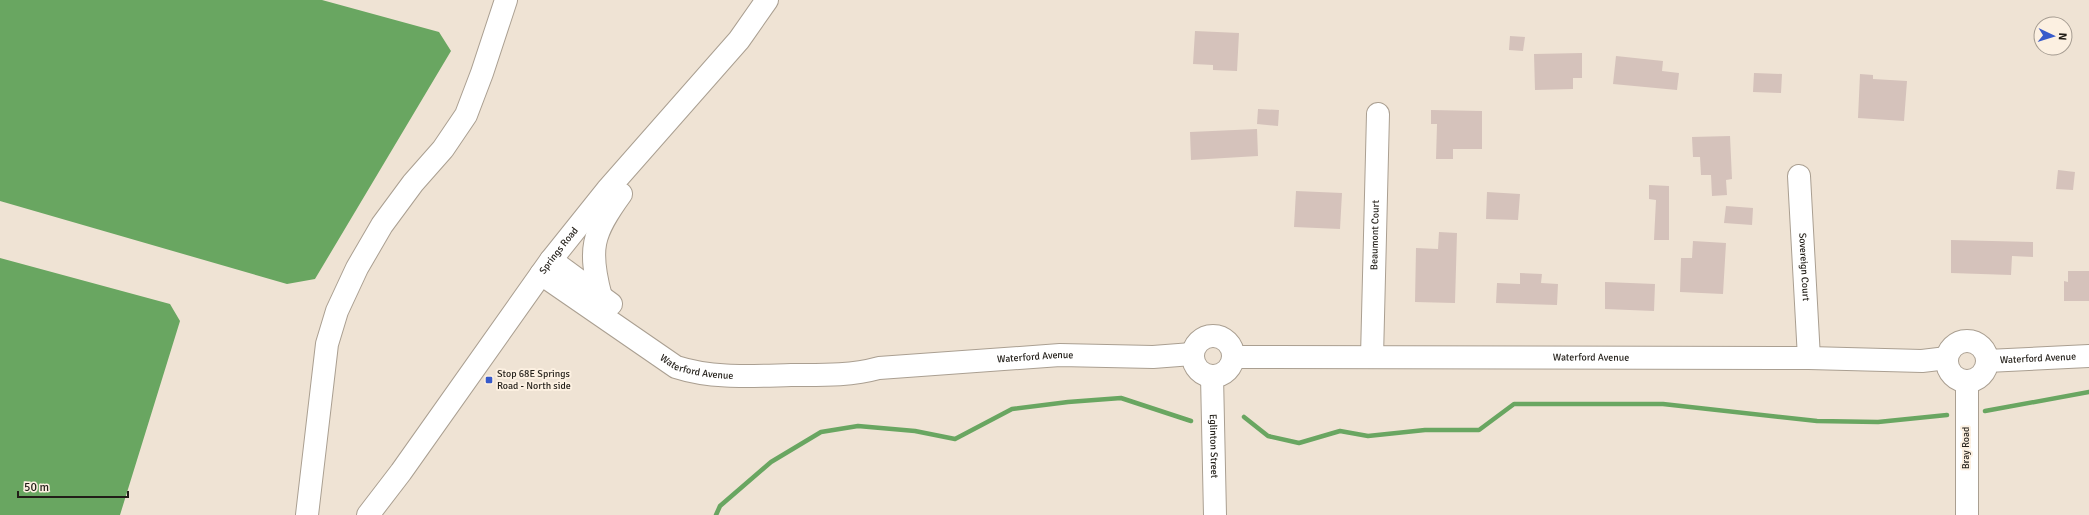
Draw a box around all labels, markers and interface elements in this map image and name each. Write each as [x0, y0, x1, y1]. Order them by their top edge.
north arrow [2033, 16, 2073, 56]
text: N [2056, 32, 2069, 41]
street label: Beaumont Court [1368, 199, 1382, 270]
street label: Springs Road [537, 225, 581, 277]
street label: Sovereign Court [1796, 232, 1812, 302]
street label: Waterford Avenue [997, 349, 1074, 366]
street label: Waterford Avenue [1999, 351, 2076, 366]
street label: Waterford Avenue [658, 352, 734, 382]
street label: Waterford Avenue [1553, 352, 1629, 364]
place label: Stop 68E Springs Road - North side [497, 368, 571, 392]
marker: Stop 68E Springs Road - North side [484, 375, 494, 385]
street label: Eglinton Street [1207, 414, 1220, 479]
street label: Bray Road [1960, 427, 1972, 469]
scale bar [18, 473, 128, 499]
text: 50 m [24, 480, 49, 495]

